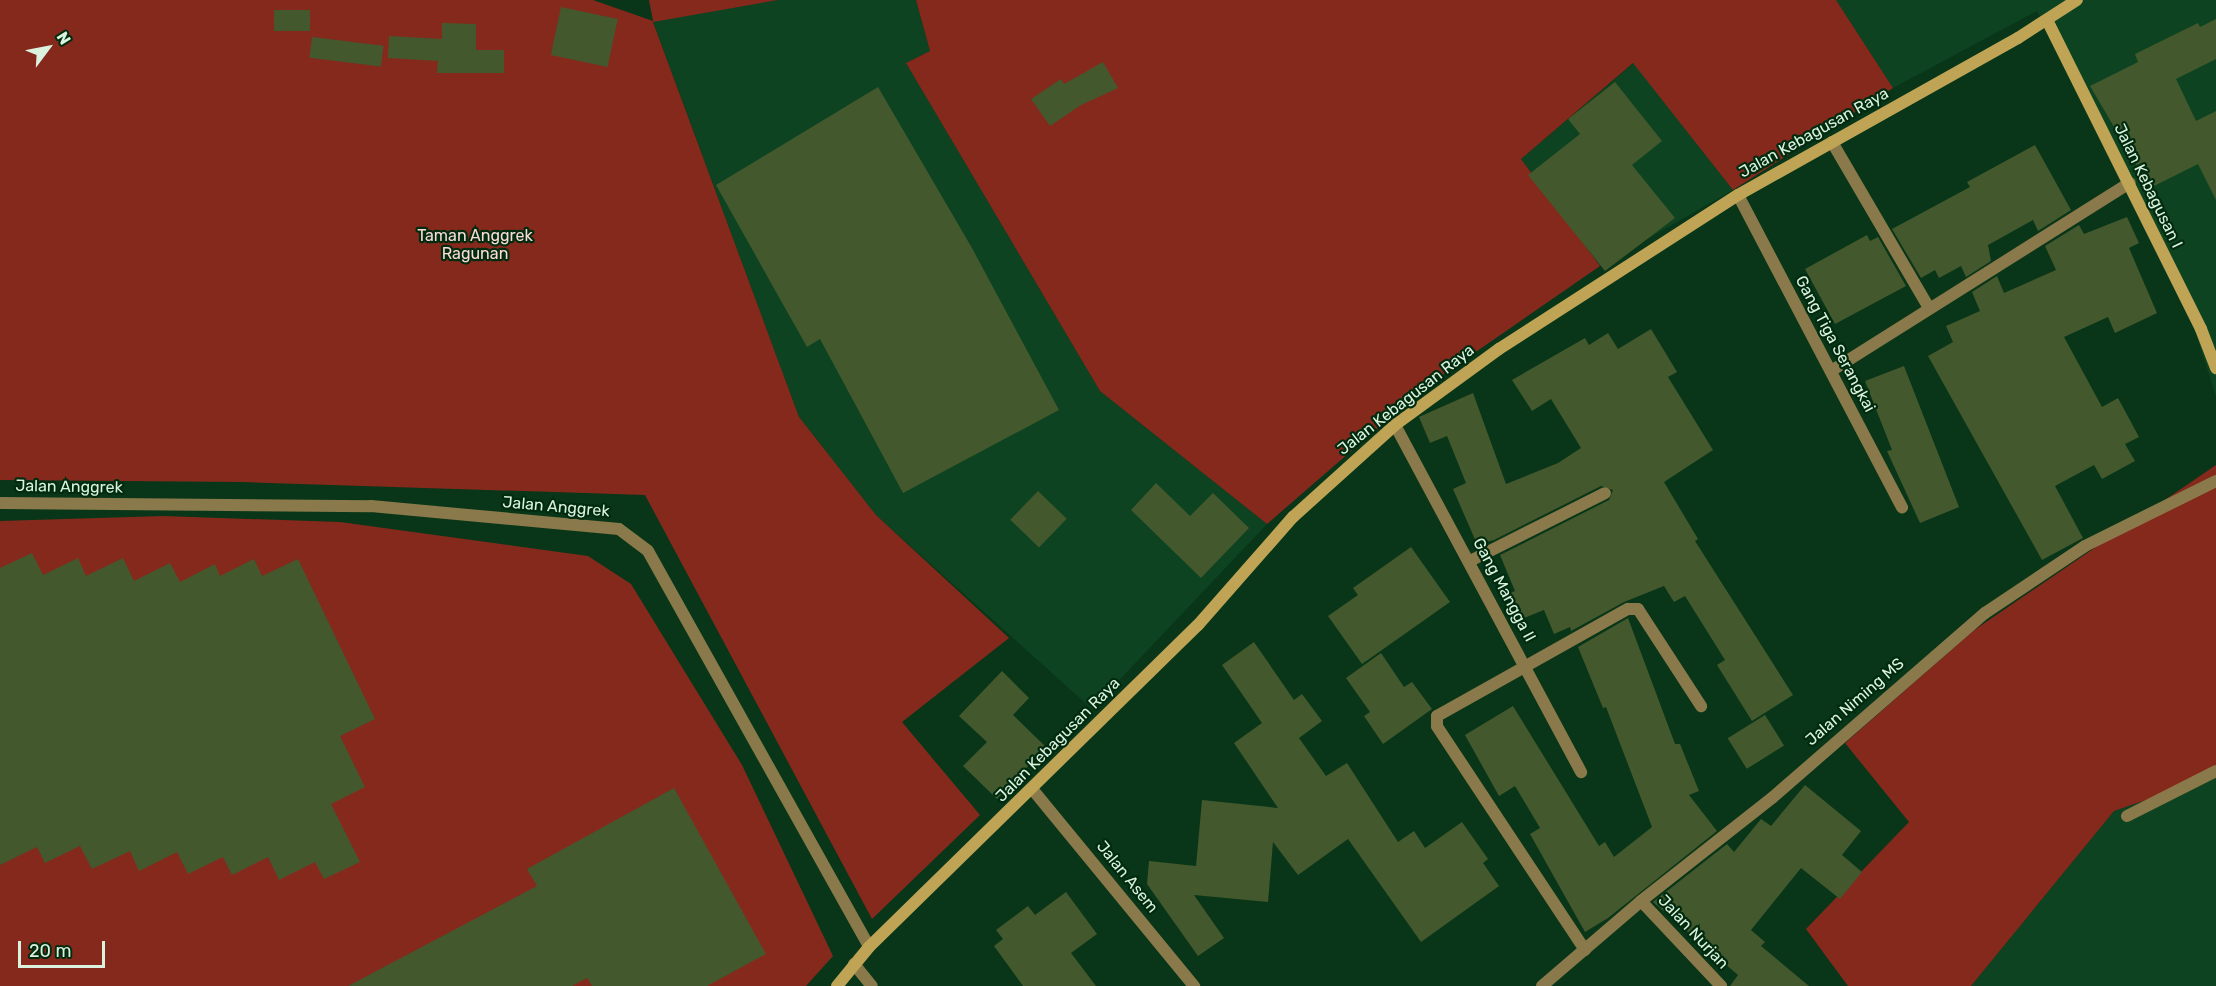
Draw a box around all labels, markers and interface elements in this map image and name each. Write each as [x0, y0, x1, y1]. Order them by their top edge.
north arrow [18, 18, 78, 78]
text: N [53, 28, 75, 48]
street label: Jalan Kebagusan Raya [1736, 84, 1892, 182]
street label: Jalan Kebagusan I [2110, 121, 2186, 251]
park label: Taman Anggrek Ragunan [417, 226, 533, 264]
street label: Gang Tiga Serangkai [1791, 272, 1879, 416]
street label: Jalan Kebagusan Raya [1334, 341, 1478, 459]
street label: Jalan Anggrek [15, 476, 123, 498]
street label: Jalan Anggrek [501, 493, 611, 521]
street label: Gang Mangga II [1469, 535, 1539, 645]
street label: Jalan Niming MS [1802, 654, 1908, 750]
street label: Jalan Kebagusan Raya [992, 674, 1124, 806]
street label: Jalan Asem [1092, 837, 1162, 917]
street label: Jalan Nurjan [1654, 891, 1732, 973]
scale bar [21, 929, 108, 967]
text: 20 m [29, 940, 71, 962]

